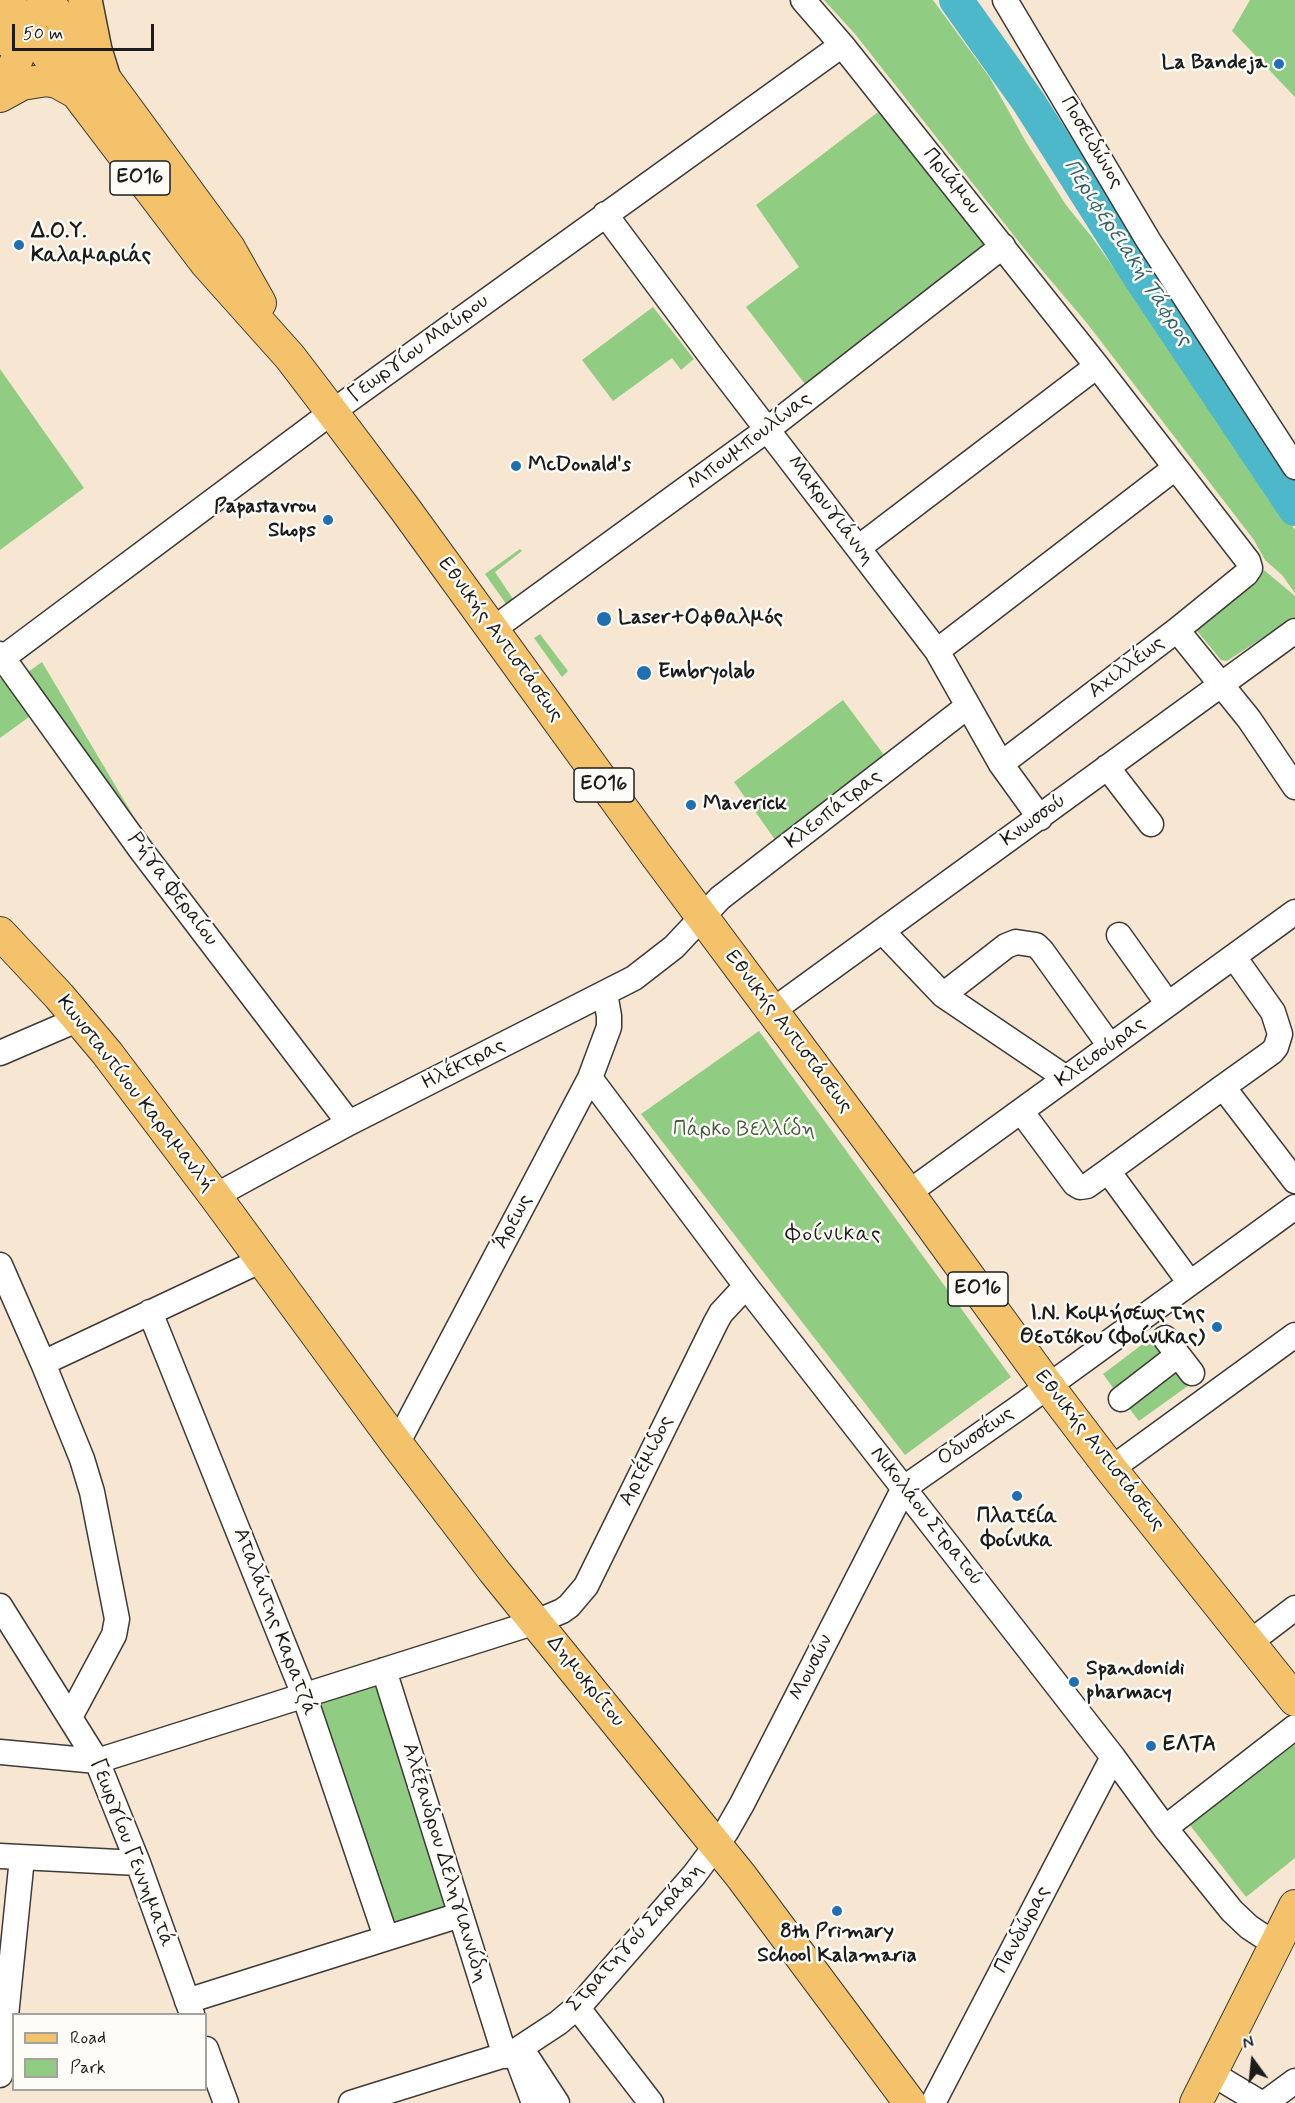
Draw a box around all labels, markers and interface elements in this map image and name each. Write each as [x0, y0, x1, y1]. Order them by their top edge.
scale bar [15, 12, 158, 50]
text: 50 m [23, 22, 63, 46]
place label: La Bandeja [1162, 51, 1267, 77]
marker: La Bandeja [1272, 57, 1286, 71]
street label: Ποσειδώνος [1054, 92, 1128, 194]
street label: Πριάμου [916, 143, 986, 221]
water label: Περιφερειακή Τάφρος [1057, 155, 1197, 351]
road number: ΕΟ16 [110, 161, 170, 195]
place label: Δ.Ο.Υ. Καλαμαριάς [31, 220, 151, 270]
marker: Δ.Ο.Υ. Καλαμαριάς [12, 238, 26, 252]
street label: Γεωργίου Μαύρου [344, 289, 494, 409]
street label: Μπουμπουλίνας [683, 387, 817, 497]
street label: Μακρυγιάννη [780, 451, 880, 571]
place label: McDonald's [528, 453, 631, 479]
marker: McDonald's [509, 459, 523, 473]
place label: Papastavrou Shops [214, 495, 316, 545]
marker: Papastavrou Shops [321, 513, 335, 527]
street label: Εθνικής Αντιστάσεως [432, 553, 568, 727]
place label: Laser+Οφθαλμός [618, 606, 783, 632]
marker: Laser+Οφθαλμός [595, 610, 613, 628]
street label: Αχιλλέως [1084, 631, 1170, 705]
place label: Embryolab [658, 660, 755, 686]
marker: Embryolab [635, 664, 653, 682]
street label: Κλεοπάτρας [781, 765, 887, 855]
road number: ΕΟ16 [574, 768, 634, 802]
street label: Κνωσσού [996, 789, 1072, 853]
place label: Maverick [703, 792, 787, 818]
marker: Maverick [684, 798, 698, 812]
street label: Ρήγα Φεραίου [121, 828, 223, 952]
street label: Εθνικής Αντιστάσεως [718, 945, 858, 1119]
street label: Κωνσταντίνου Καραμανλή [50, 991, 220, 1197]
street label: Κλεισούρας [1051, 1012, 1151, 1094]
street label: Ηλέκτρας [418, 1033, 510, 1097]
park label: Πάρκο Βελλίδη [673, 1118, 815, 1144]
street label: Άρεως [489, 1190, 539, 1254]
district label: Φοίνικας [786, 1222, 882, 1248]
road number: ΕΟ16 [948, 1272, 1008, 1306]
place label: Ι.Ν. Κοιμήσεως της Θεοτόκου (Φοίνικας) [1020, 1302, 1205, 1352]
marker: Ι.Ν. Κοιμήσεως της Θεοτόκου (Φοίνικας) [1210, 1320, 1224, 1334]
street label: Εθνικής Αντιστάσεως [1028, 1365, 1170, 1537]
street label: Οδυσσέως [933, 1402, 1019, 1472]
street label: Αρτέμιδος [614, 1412, 680, 1510]
street label: Νικολάου Στρατού [864, 1442, 988, 1592]
marker: Πλατεία Φοίνικα [1010, 1489, 1024, 1503]
place label: Πλατεία Φοίνικα [977, 1505, 1057, 1555]
street label: Αταλάντης Καρατζά [227, 1525, 321, 1719]
street label: Δημοκρίτου [540, 1631, 630, 1733]
street label: Μουσών [785, 1631, 839, 1705]
place label: Spandonidi pharmacy [1086, 1657, 1185, 1707]
marker: Spandonidi pharmacy [1067, 1675, 1081, 1689]
place label: ΕΛΤΑ [1163, 1733, 1216, 1759]
marker: ΕΛΤΑ [1144, 1739, 1158, 1753]
street label: Αλέξανδρου Δεληγιαννίδη [396, 1740, 492, 1986]
street label: Γεωργίου Γεννηματά [83, 1755, 179, 1951]
street label: Στρατηγού Σαράφη [562, 1858, 710, 2018]
street label: Πανδώρας [989, 1882, 1057, 1978]
marker: 8th Primary School Kalamaria [830, 1904, 844, 1918]
place label: 8th Primary School Kalamaria [757, 1920, 917, 1970]
legend [12, 2013, 207, 2091]
text: Road [70, 2026, 106, 2050]
north arrow [1223, 2031, 1283, 2091]
text: N [1240, 2032, 1256, 2055]
text: Park [70, 2056, 106, 2080]

